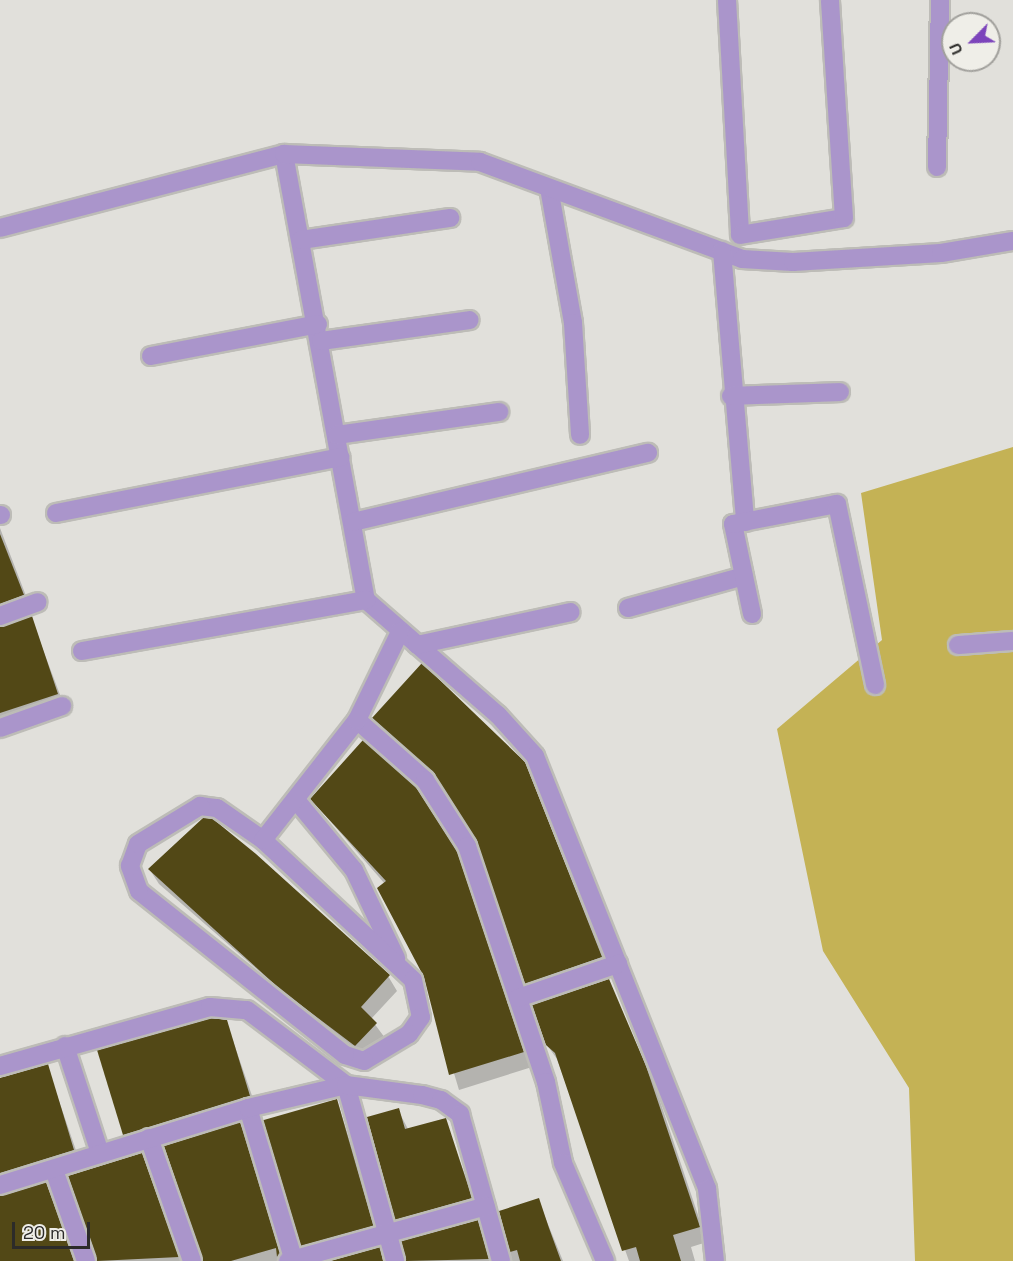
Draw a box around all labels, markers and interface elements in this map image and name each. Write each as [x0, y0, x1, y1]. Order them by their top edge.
north arrow [941, 12, 1001, 72]
text: U [944, 40, 968, 58]
scale bar [15, 1210, 93, 1248]
text: 20 m [23, 1221, 66, 1244]

